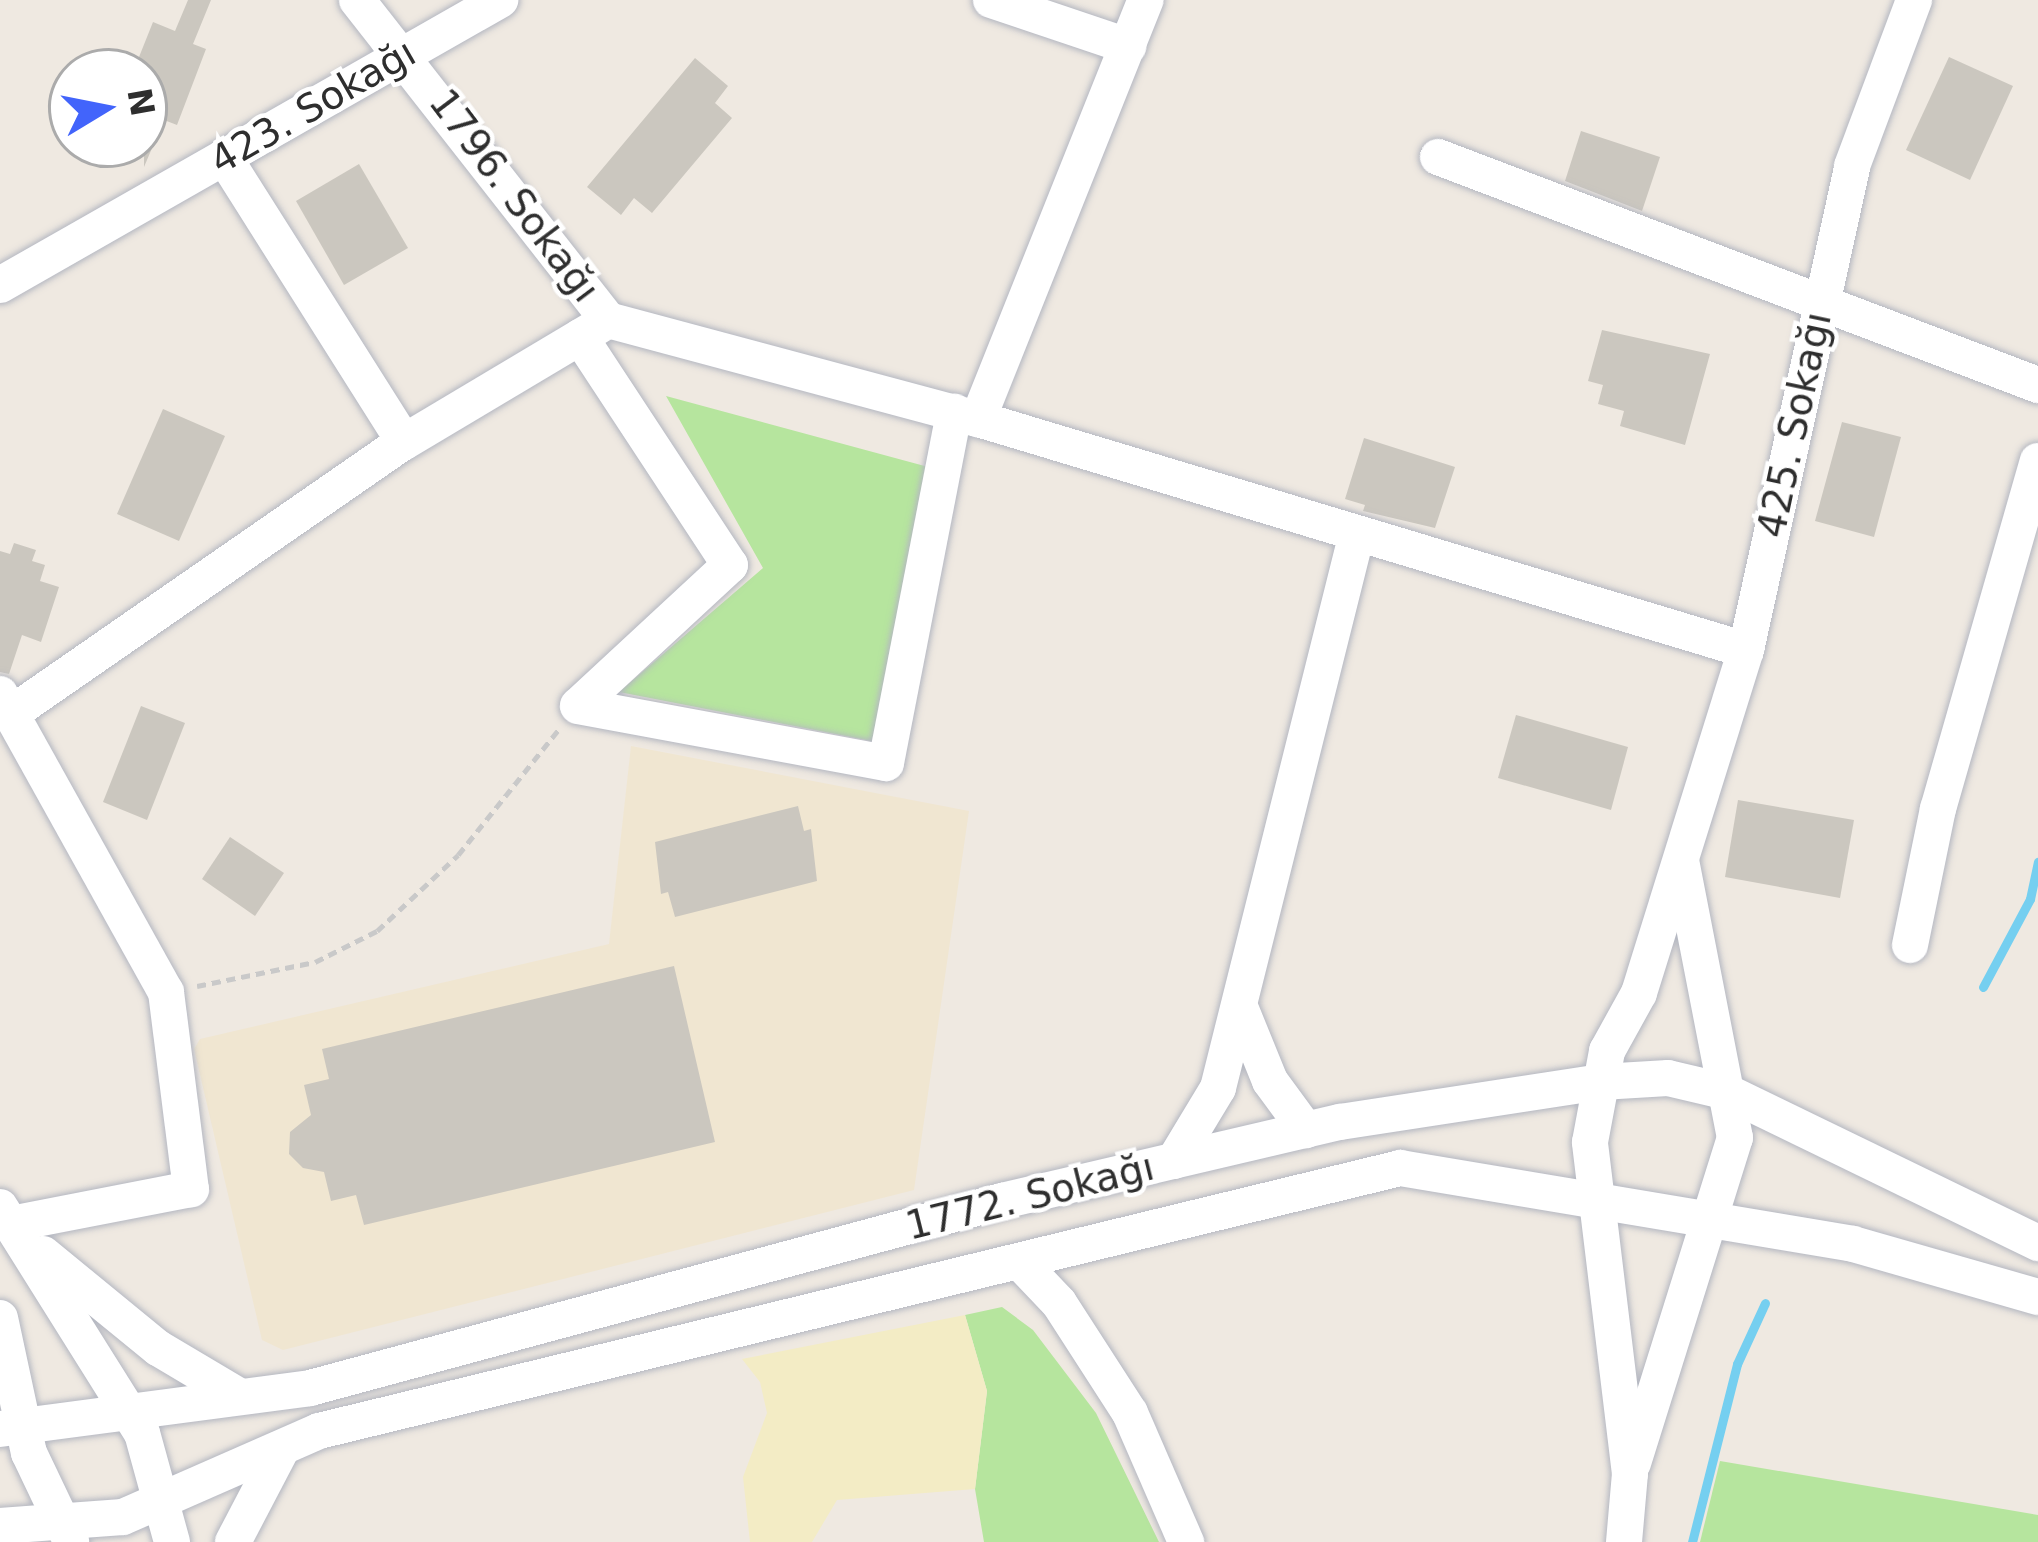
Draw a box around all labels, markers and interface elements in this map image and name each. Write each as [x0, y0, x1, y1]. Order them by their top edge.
street label: 423. Sokağı [202, 29, 424, 185]
north arrow [48, 48, 168, 168]
street label: 1796. Sokağı [419, 80, 609, 312]
text: N [119, 85, 163, 119]
street label: 425. Sokağı [1748, 308, 1842, 542]
street label: 1772. Sokağı [901, 1144, 1159, 1250]

